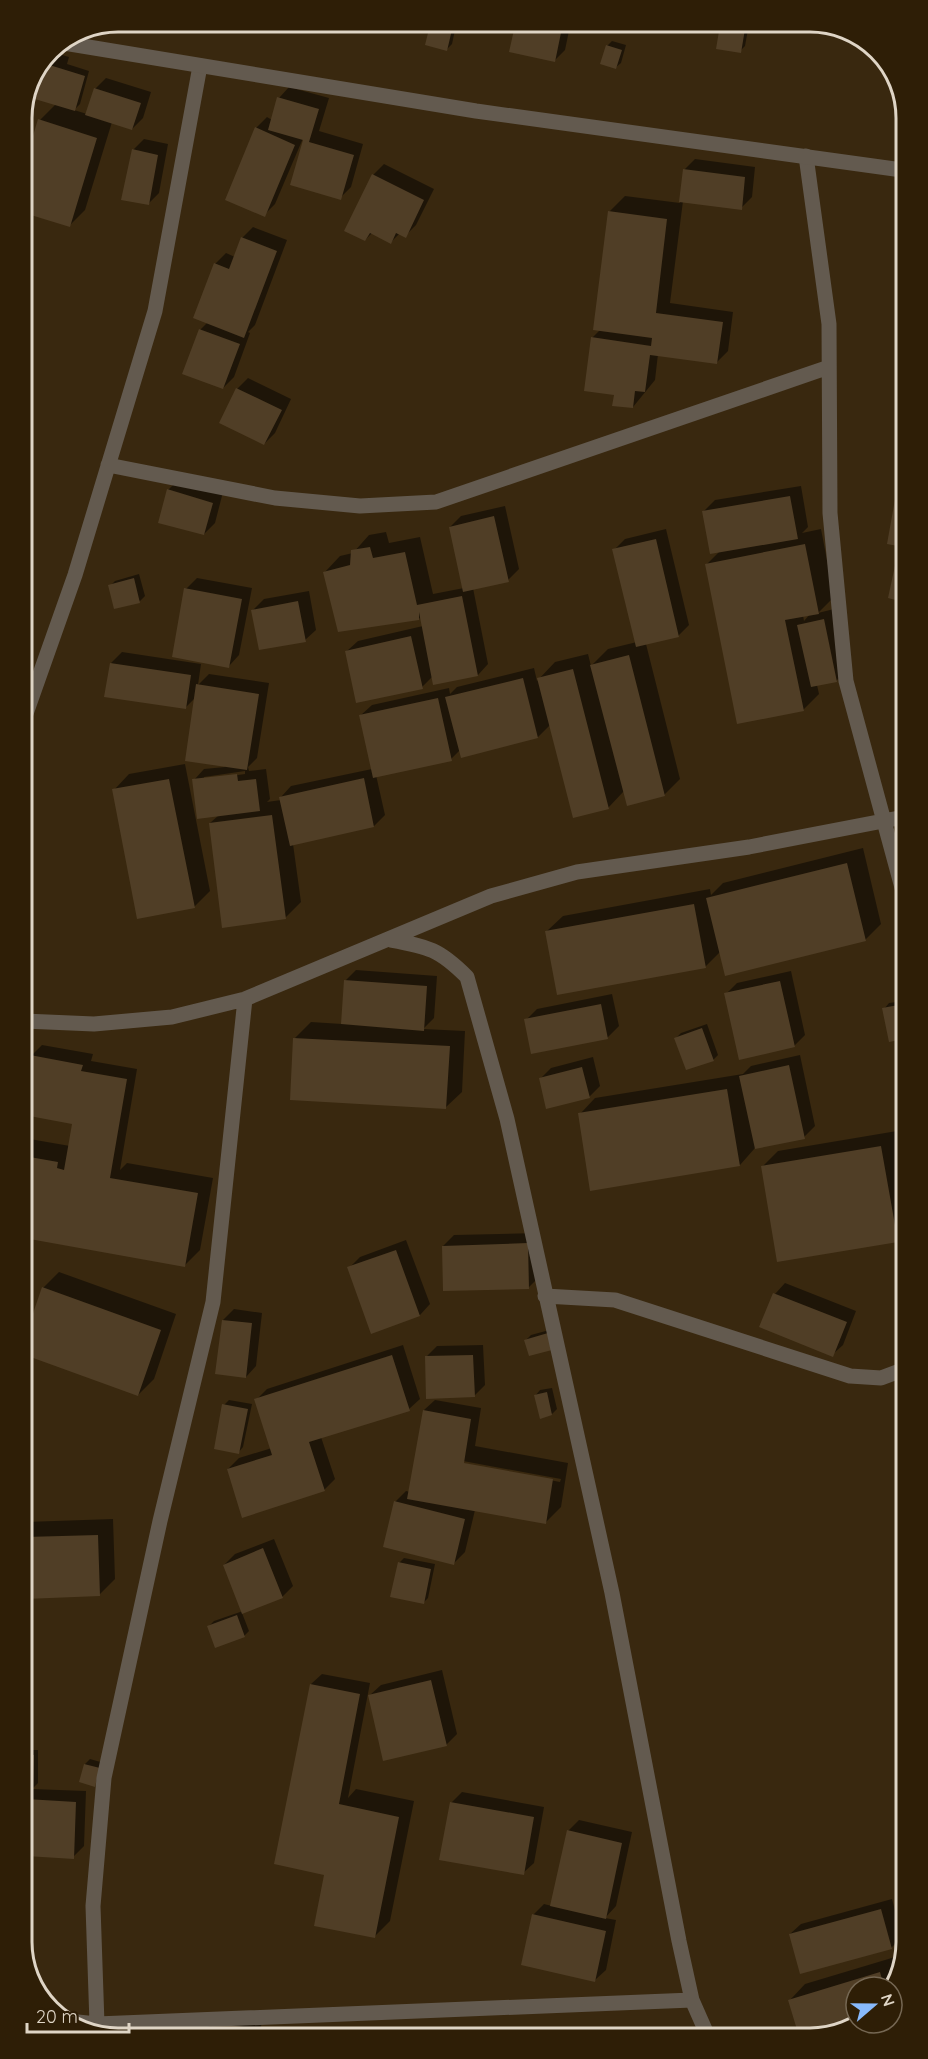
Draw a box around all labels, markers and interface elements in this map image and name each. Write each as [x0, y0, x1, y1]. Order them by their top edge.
north arrow [844, 1975, 904, 2035]
text: N [877, 1991, 900, 2009]
scale bar [27, 1996, 129, 2034]
text: 20 m [36, 2005, 78, 2028]

